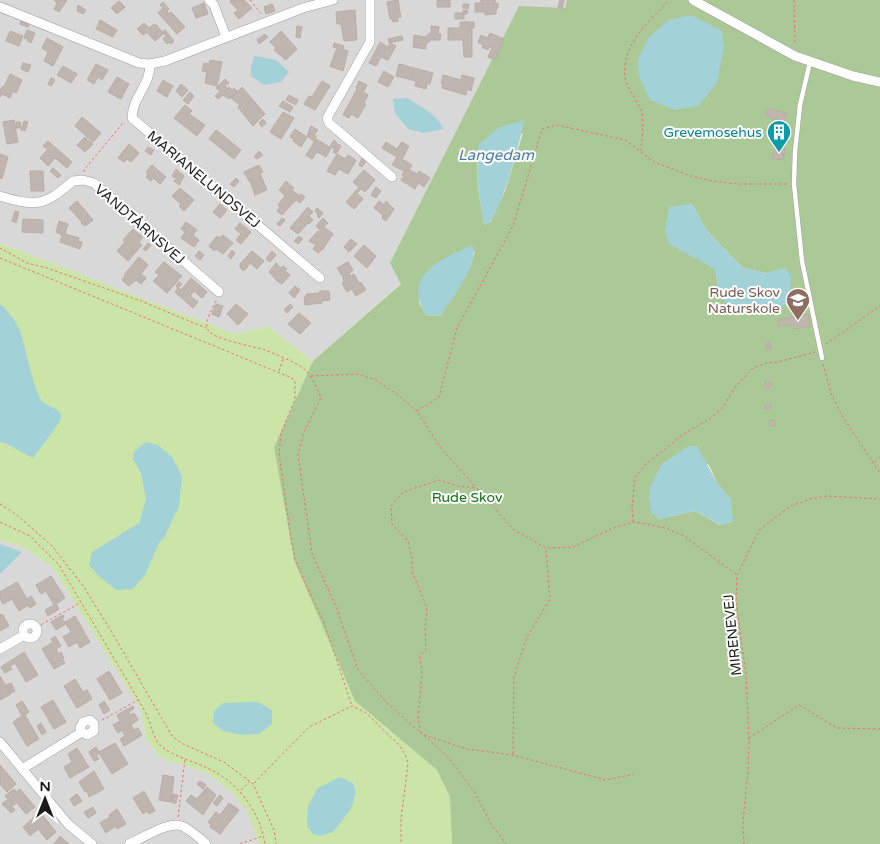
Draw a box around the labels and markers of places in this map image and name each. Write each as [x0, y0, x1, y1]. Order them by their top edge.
building icon: Grevemosehus [766, 119, 792, 153]
place label: Grevemosehus [663, 124, 762, 141]
place label: Rude Skov Naturskole [708, 284, 781, 317]
school or university icon: Rude Skov Naturskole [785, 287, 811, 321]

